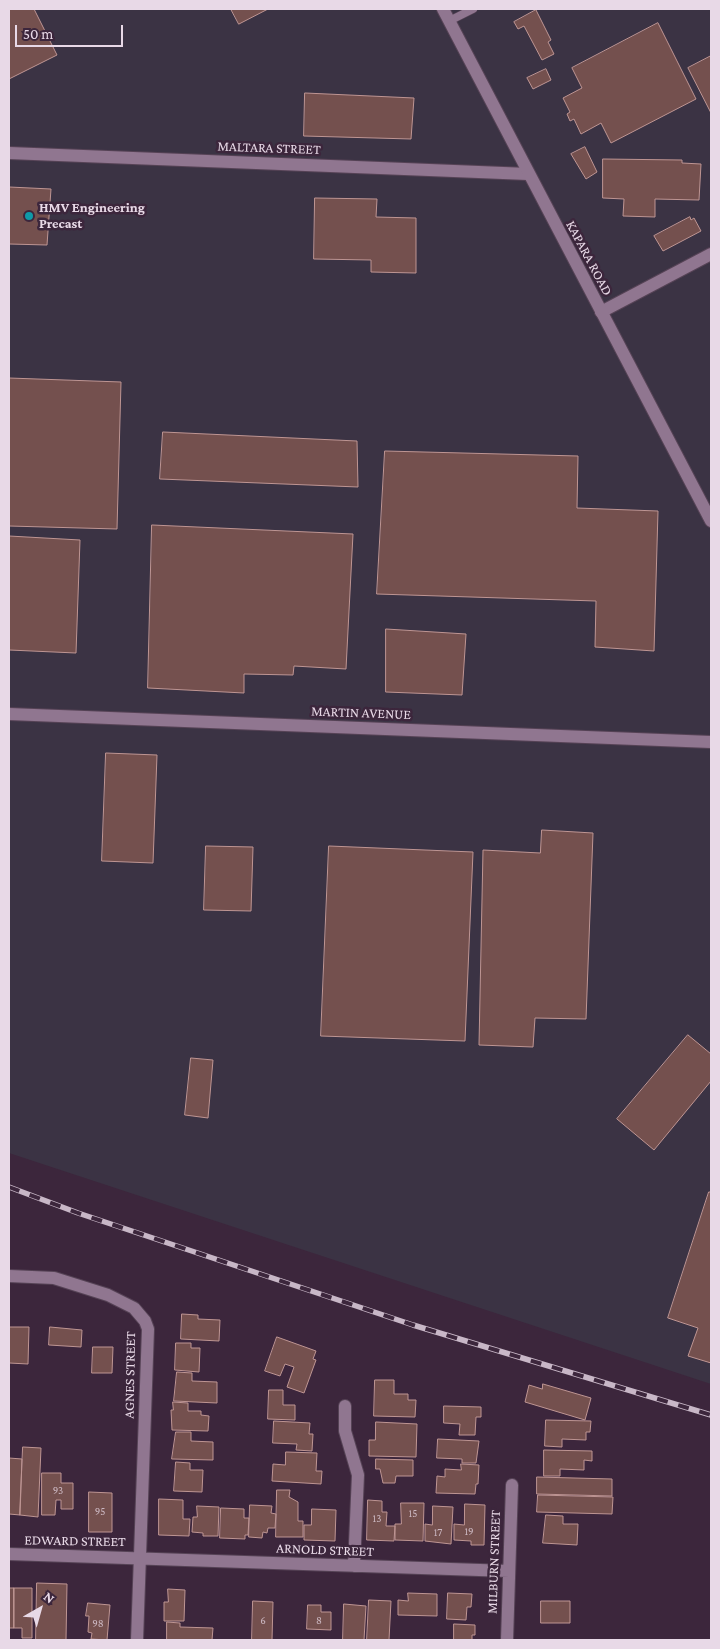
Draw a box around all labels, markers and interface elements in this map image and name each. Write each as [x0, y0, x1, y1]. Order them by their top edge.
scale bar [18, 15, 125, 47]
text: 50 m [23, 26, 53, 42]
street label: MALTARA STREET [217, 138, 321, 158]
place label: HMV Engineering Precast [39, 200, 145, 232]
marker: HMV Engineering Precast [23, 210, 35, 222]
street label: KAPARA ROAD [562, 218, 616, 298]
street label: MARTIN AVENUE [311, 703, 411, 723]
street label: AGNES STREET [121, 1331, 139, 1419]
house number: 93 [53, 1484, 63, 1498]
house number: 95 [95, 1505, 105, 1519]
house number: 15 [409, 1507, 417, 1521]
street label: MILBURN STREET [484, 1510, 504, 1614]
house number: 13 [373, 1512, 381, 1526]
house number: 19 [464, 1525, 474, 1539]
house number: 17 [434, 1526, 442, 1540]
street label: EDWARD STREET [24, 1532, 126, 1550]
street label: ARNOLD STREET [276, 1540, 374, 1560]
north arrow [15, 1584, 65, 1634]
text: N [41, 1588, 58, 1606]
house number: 6 [260, 1614, 266, 1628]
house number: 8 [316, 1614, 322, 1628]
house number: 98 [92, 1617, 104, 1631]

